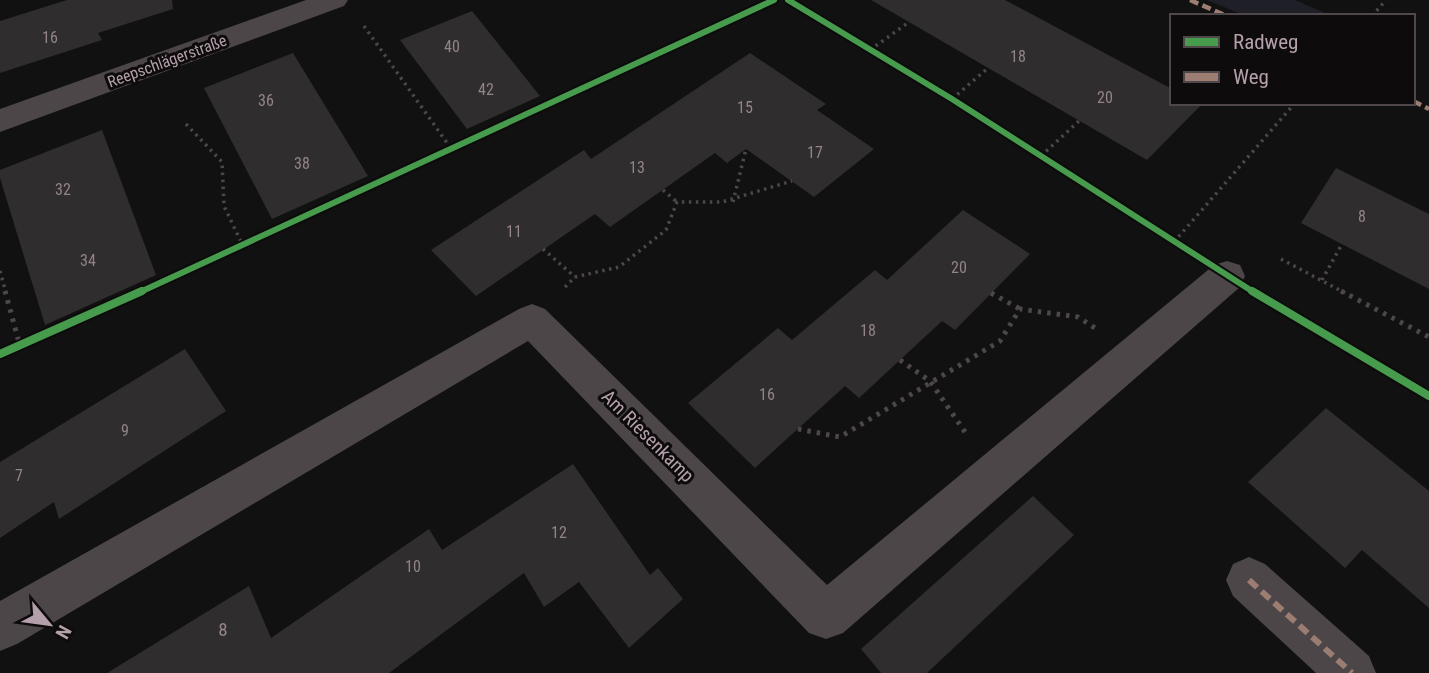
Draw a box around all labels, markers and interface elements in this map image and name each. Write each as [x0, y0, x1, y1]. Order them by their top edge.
legend [1170, 14, 1415, 105]
house number: 16 [42, 28, 58, 47]
text: Radweg [1233, 30, 1298, 54]
street label: Reepschlägerstraße [105, 31, 229, 91]
house number: 40 [444, 37, 460, 56]
house number: 18 [1010, 47, 1026, 66]
text: Weg [1233, 65, 1269, 89]
house number: 42 [478, 80, 494, 99]
house number: 20 [1097, 88, 1113, 107]
house number: 36 [258, 91, 274, 110]
house number: 15 [737, 98, 753, 117]
house number: 17 [807, 143, 823, 162]
house number: 38 [294, 154, 310, 173]
house number: 13 [629, 158, 645, 177]
house number: 32 [55, 180, 71, 199]
house number: 8 [1358, 207, 1366, 226]
house number: 11 [506, 222, 522, 241]
house number: 34 [80, 251, 96, 270]
house number: 20 [951, 258, 967, 277]
house number: 18 [860, 321, 876, 340]
street label: Am Riesenkamp [597, 385, 699, 487]
house number: 16 [759, 385, 775, 404]
house number: 9 [121, 421, 129, 440]
house number: 7 [15, 466, 23, 485]
house number: 12 [551, 523, 567, 542]
house number: 10 [405, 557, 421, 576]
north arrow [14, 589, 84, 659]
house number: 8 [218, 618, 228, 641]
text: N [51, 621, 76, 643]

